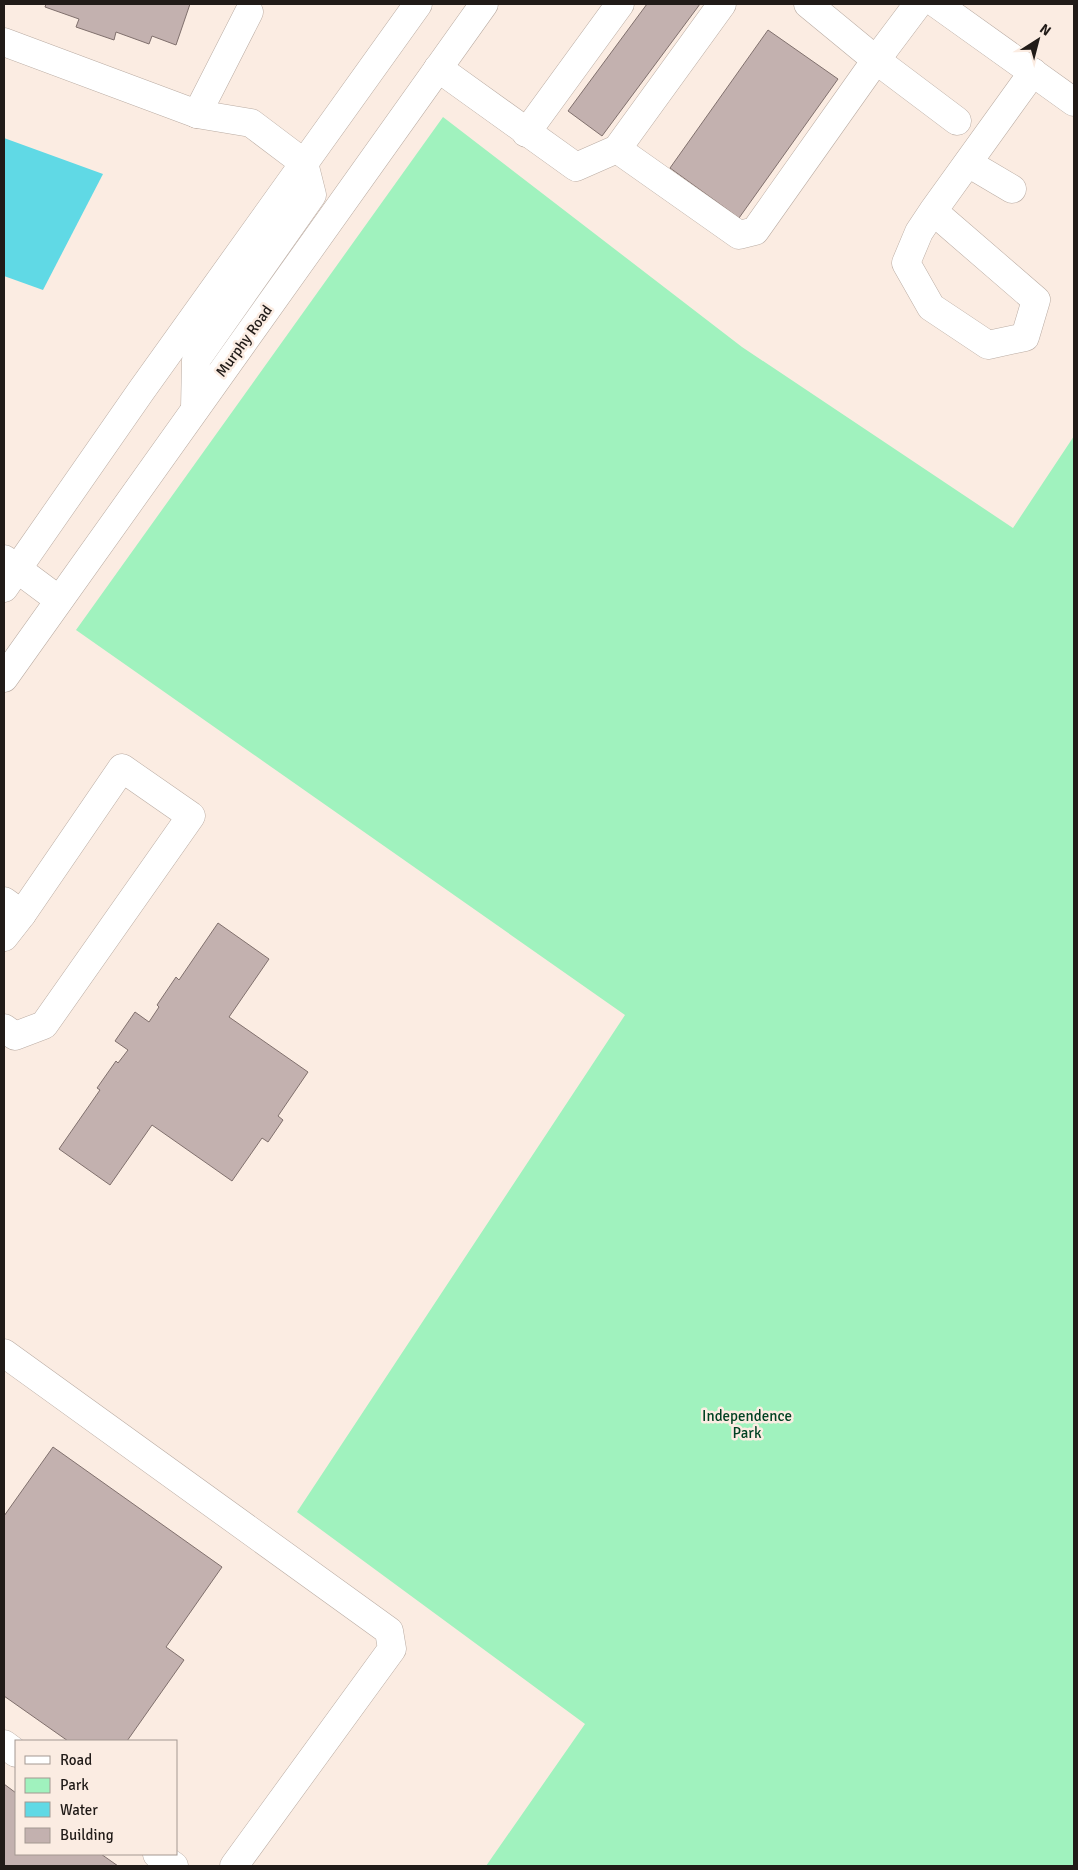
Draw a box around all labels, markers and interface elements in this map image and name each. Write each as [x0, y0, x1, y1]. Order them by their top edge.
north arrow [1013, 15, 1063, 65]
text: N [1036, 20, 1054, 40]
street label: Murphy Road [212, 302, 276, 380]
park label: Independence Park [702, 1407, 792, 1442]
legend [15, 1740, 178, 1855]
text: Road [60, 1751, 92, 1769]
text: Park [60, 1776, 89, 1794]
text: Water [60, 1801, 98, 1819]
text: Building [60, 1826, 114, 1844]

